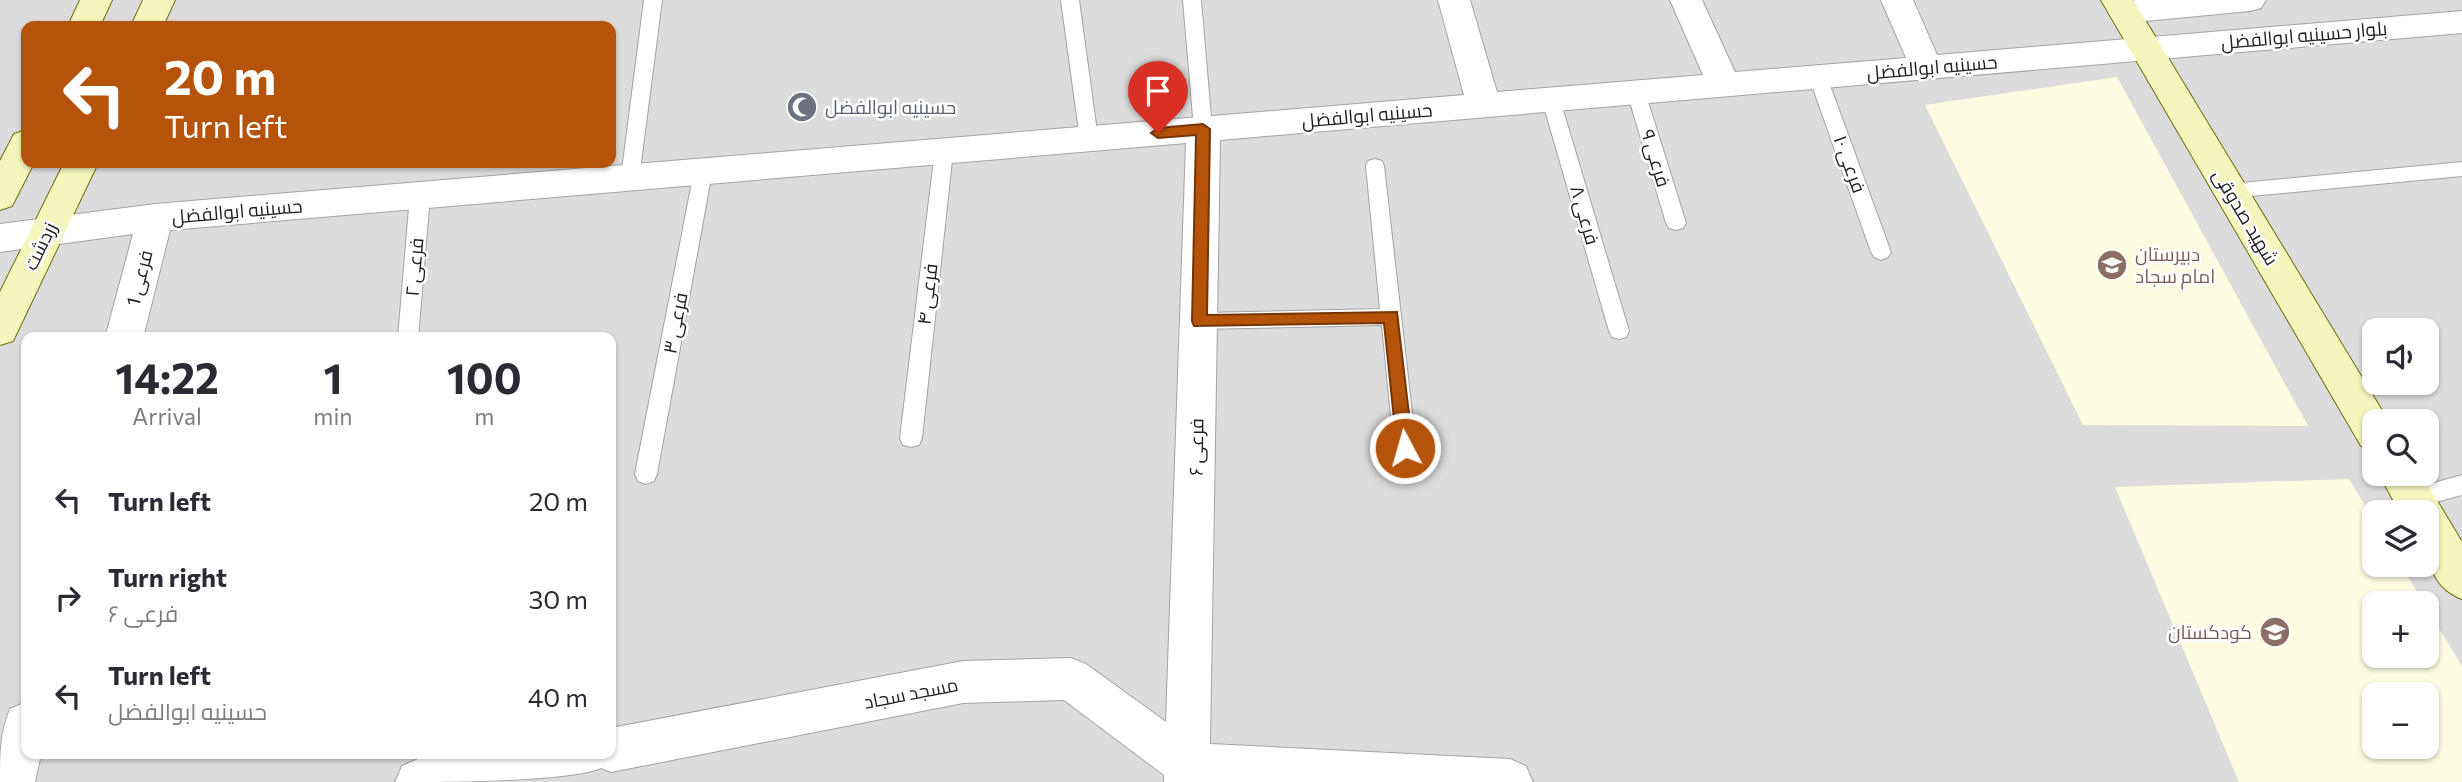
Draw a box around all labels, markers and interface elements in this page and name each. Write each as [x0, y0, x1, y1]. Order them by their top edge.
street label: بلوار حسینیه ابوالفضل [2220, 16, 2388, 54]
text: 20 m [164, 45, 276, 105]
icon: left [49, 49, 140, 140]
street label: حسینیه ابوالفضل [1866, 49, 1998, 85]
pin [1128, 61, 1188, 133]
icon: arrive [1139, 72, 1177, 110]
mosque icon: حسینیه ابوالفضل [785, 90, 819, 124]
place label: حسینیه ابوالفضل [825, 95, 956, 119]
street label: حسینیه ابوالفضل [1301, 97, 1433, 133]
text: Turn left [164, 105, 288, 145]
street label: فرعی ۹ [1636, 126, 1676, 190]
street label: فرعی ۱۰ [1829, 132, 1871, 196]
street label: شهید صدوقی [2208, 164, 2284, 270]
street label: فرعی ۸ [1565, 182, 1605, 248]
street label: حسینیه ابوالفضل [171, 193, 303, 229]
street label: زردشت [18, 218, 62, 274]
street label: فرعی ۲ [399, 237, 429, 297]
place label: دبیرستان امام سجاد [2135, 242, 2215, 290]
street label: فرعی 1 [120, 247, 158, 309]
school or university icon: دبیرستان امام سجاد [2095, 248, 2129, 282]
street label: فرعی ۴ [911, 262, 943, 326]
street label: فرعی ۳ [657, 290, 693, 356]
map controls [2362, 318, 2439, 759]
button: sound [2362, 318, 2439, 395]
text: 14:22 [115, 351, 219, 403]
text: 1 [323, 351, 342, 403]
text: 100 [447, 351, 522, 403]
text: Arrival [132, 402, 202, 430]
text: min [313, 402, 353, 430]
text: m [474, 402, 494, 430]
button: search [2362, 409, 2439, 486]
position arrow [1368, 411, 1442, 485]
street label: فرعی ۶ [1183, 418, 1209, 476]
icon: left [49, 481, 87, 519]
text: Turn left [108, 485, 211, 516]
text: 20 m [529, 485, 588, 516]
button: layers [2362, 500, 2439, 577]
text: Turn right [108, 561, 227, 592]
icon: right [49, 579, 87, 617]
text: 30 m [529, 583, 588, 614]
button: + [2362, 591, 2439, 668]
text: فرعی ۶ [108, 599, 178, 627]
school or university icon: کودکستان [2258, 615, 2292, 649]
place label: کودکستان [2168, 620, 2252, 644]
text: Turn left [108, 659, 211, 690]
street label: مسجد سجاد [862, 672, 960, 713]
icon: left [49, 677, 87, 715]
text: 40 m [528, 681, 588, 712]
button: − [2362, 682, 2439, 759]
text: حسینیه ابوالفضل [108, 697, 267, 725]

